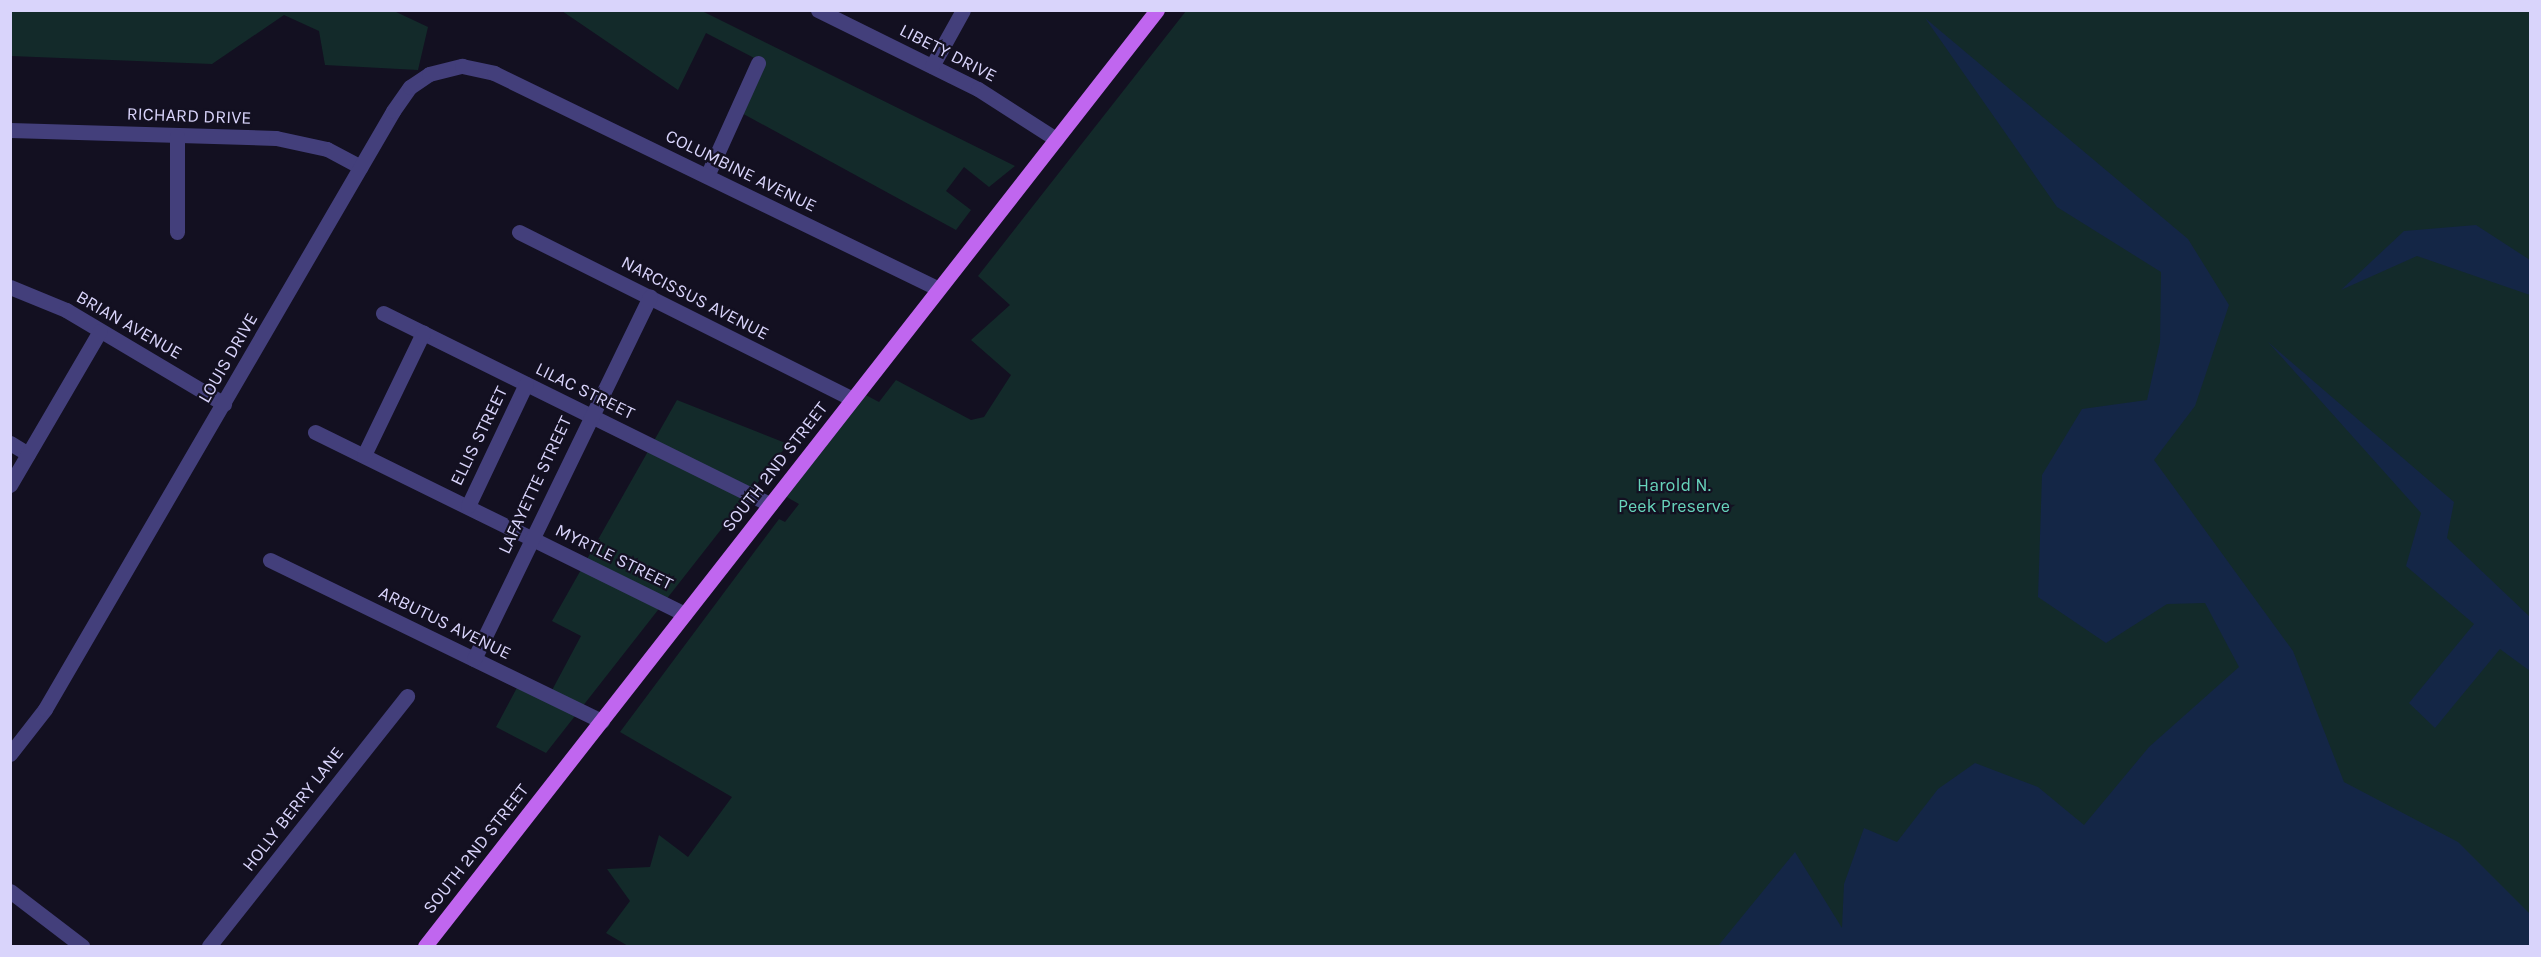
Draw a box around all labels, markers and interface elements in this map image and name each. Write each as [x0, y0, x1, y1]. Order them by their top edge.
street label: LIBETY DRIVE [896, 19, 1000, 87]
street label: RICHARD DRIVE [126, 103, 252, 129]
street label: COLUMBINE AVENUE [662, 125, 820, 217]
street label: NARCISSUS AVENUE [618, 251, 772, 345]
street label: BRIAN AVENUE [72, 286, 186, 364]
street label: LOUIS DRIVE [194, 309, 262, 407]
street label: LILAC STREET [532, 358, 638, 424]
street label: ELLIS STREET [446, 383, 512, 489]
street label: SOUTH 2ND STREET [718, 398, 832, 536]
street label: LAFAYETTE STREET [494, 413, 576, 557]
park label: Harold N. Peek Preserve [1618, 475, 1730, 518]
street label: MYRTLE STREET [552, 519, 676, 595]
street label: ARBUTUS AVENUE [375, 582, 515, 664]
street label: HOLLY BERRY LANE [238, 742, 348, 876]
street label: SOUTH 2ND STREET [419, 780, 533, 918]

